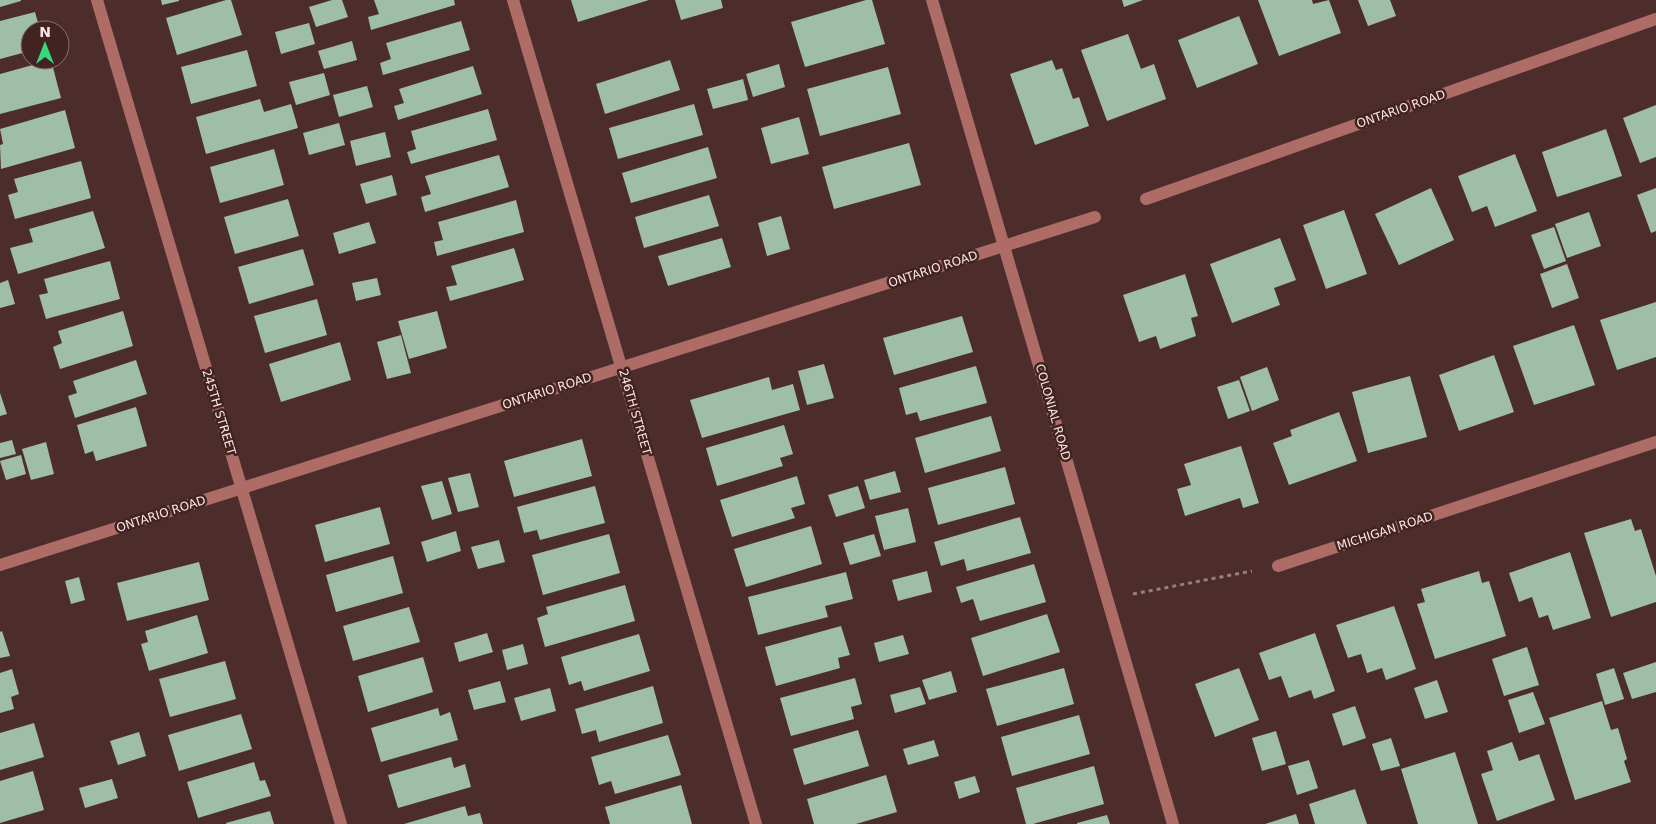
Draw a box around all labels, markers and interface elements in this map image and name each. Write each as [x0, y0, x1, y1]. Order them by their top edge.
north arrow [20, 20, 70, 70]
text: N [39, 24, 51, 40]
street label: ONTARIO ROAD [1355, 87, 1447, 131]
street label: ONTARIO ROAD [887, 248, 979, 290]
street label: COLONIAL ROAD [1033, 362, 1073, 462]
street label: 245TH STREET [199, 367, 239, 457]
street label: 246TH STREET [616, 367, 654, 457]
street label: ONTARIO ROAD [501, 370, 593, 412]
street label: ONTARIO ROAD [115, 493, 207, 535]
street label: MICHIGAN ROAD [1335, 509, 1435, 553]

